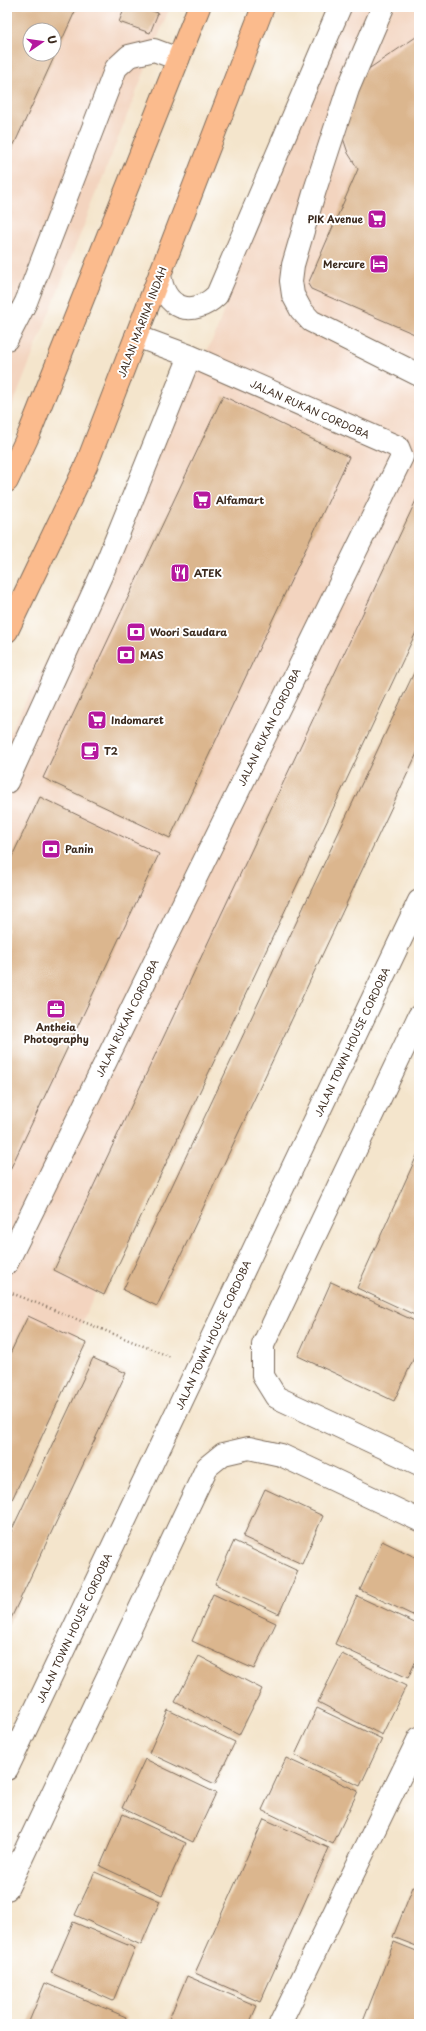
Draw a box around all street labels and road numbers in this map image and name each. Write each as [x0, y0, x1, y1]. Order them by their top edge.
street label: JALAN MARINA INDAH [113, 264, 170, 379]
street label: JALAN RUKAN CORDOBA [248, 375, 373, 442]
street label: JALAN RUKAN CORDOBA [233, 665, 304, 788]
street label: JALAN RUKAN CORDOBA [91, 956, 162, 1079]
street label: JALAN TOWN HOUSE CORDOBA [310, 964, 393, 1119]
street label: JALAN TOWN HOUSE CORDOBA [171, 1257, 254, 1412]
street label: JALAN TOWN HOUSE CORDOBA [32, 1550, 115, 1705]

